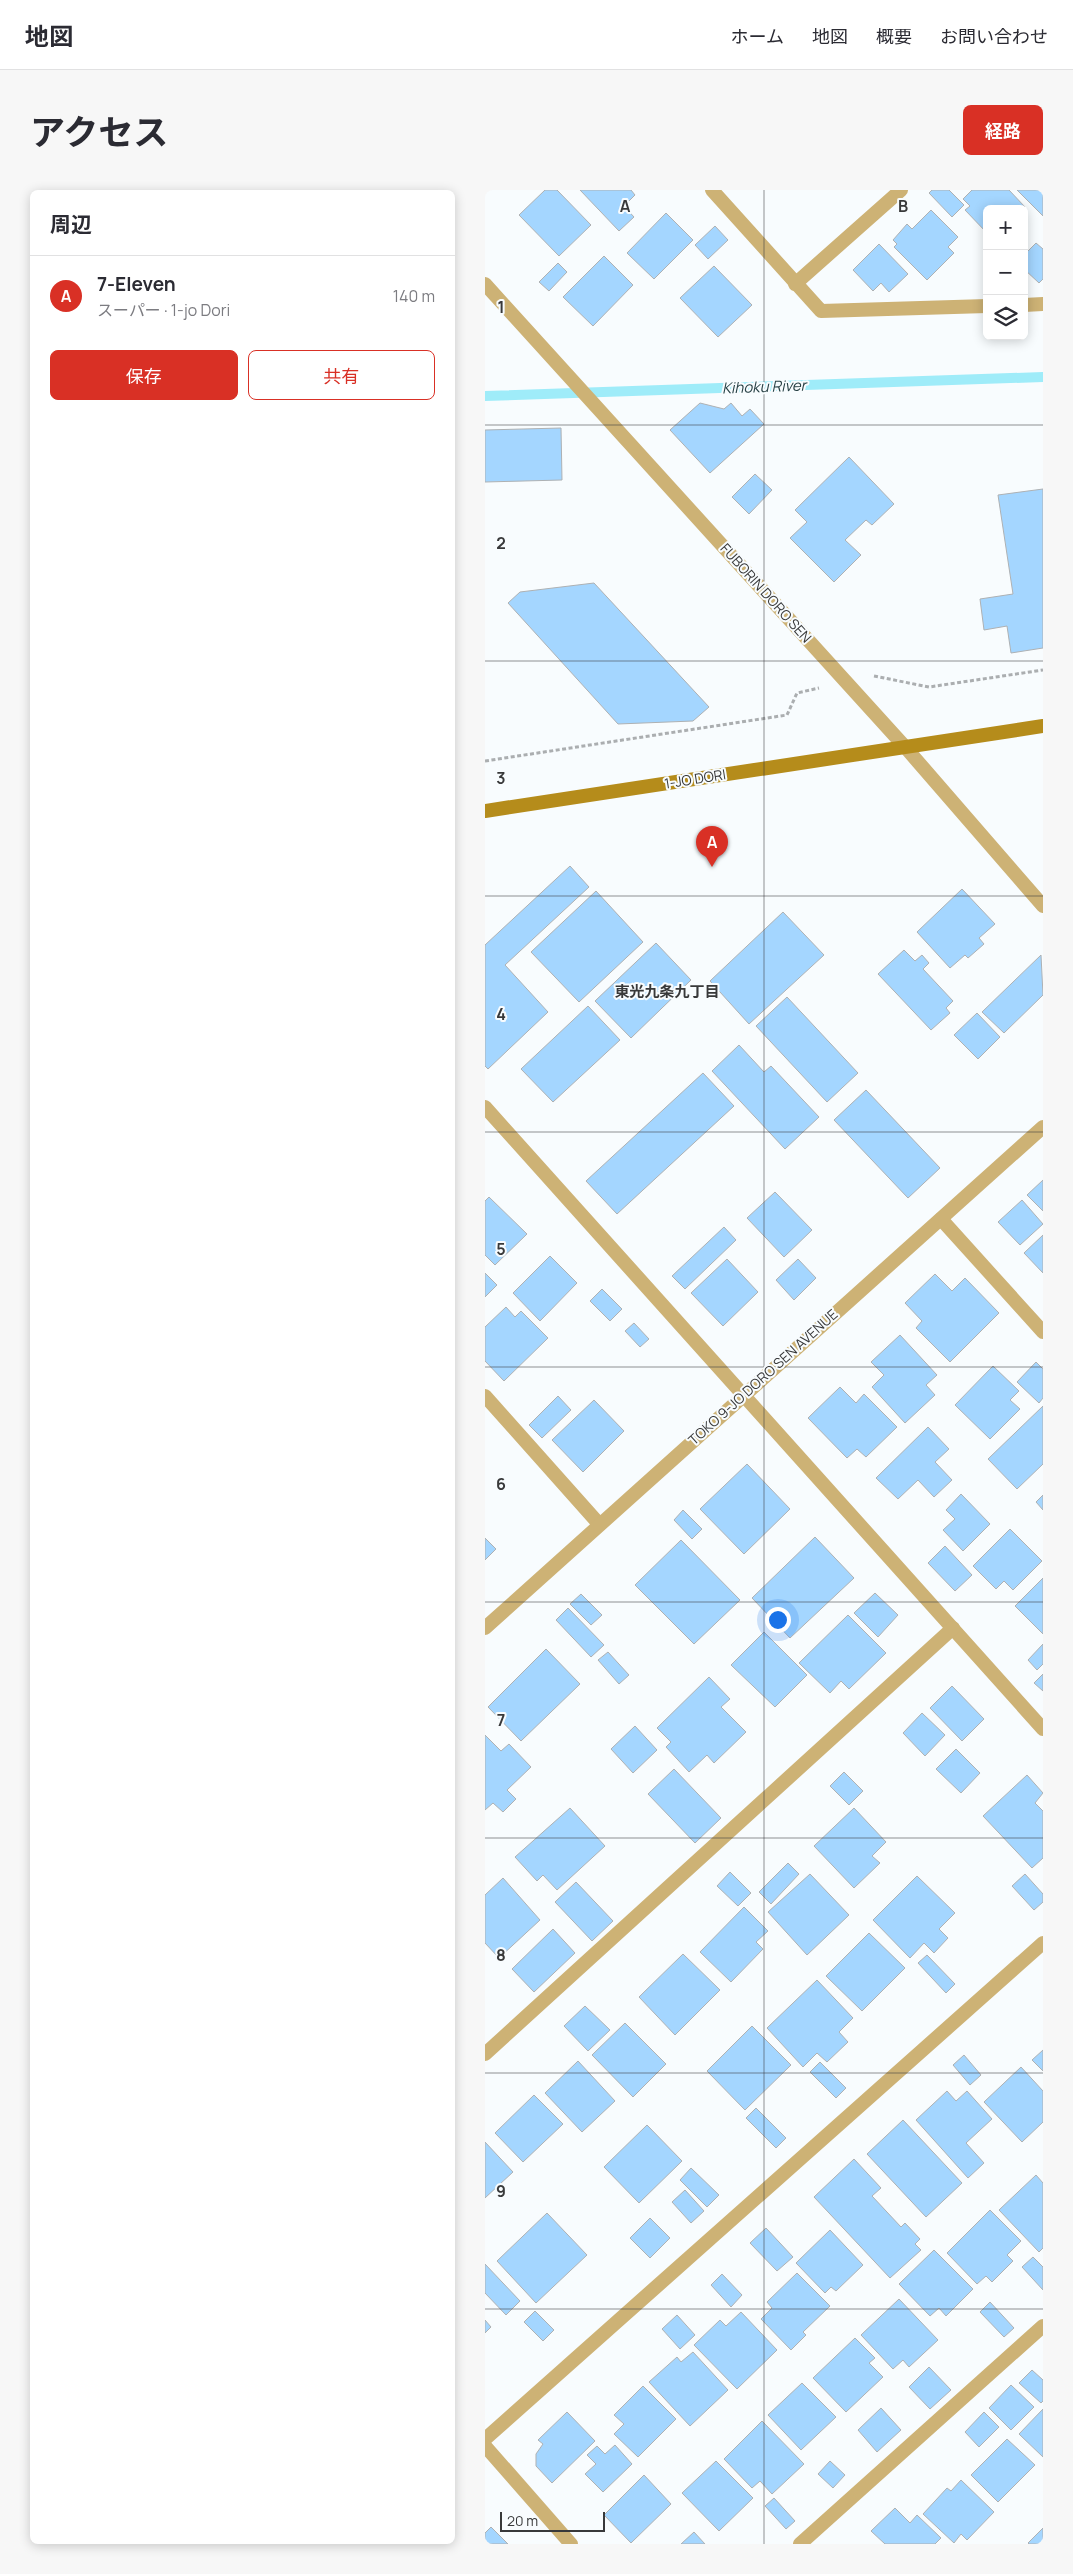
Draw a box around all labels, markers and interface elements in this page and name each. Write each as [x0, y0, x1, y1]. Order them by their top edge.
text: 地図 [25, 19, 73, 52]
text: ホーム [731, 24, 784, 48]
text: 地図 [812, 24, 848, 48]
text: 概要 [876, 24, 912, 48]
text: お問い合わせ [940, 24, 1048, 48]
button: 経路 [963, 105, 1043, 155]
text: アクセス [30, 108, 168, 156]
text: A [620, 195, 631, 217]
text: B [898, 195, 908, 217]
map controls [983, 205, 1028, 340]
button: + [983, 205, 1028, 250]
text: 周辺 [50, 210, 92, 238]
button: − [983, 250, 1028, 295]
text: 7-Eleven [97, 271, 176, 297]
text: A [61, 285, 71, 307]
text: 140 m [393, 285, 435, 307]
button: layers [983, 295, 1028, 340]
text: 1 [497, 296, 505, 318]
text: スーパー · 1-jo Dori [97, 299, 230, 321]
button: 保存 [50, 350, 238, 400]
button: 共有 [248, 350, 435, 400]
water label: Kihoku River [722, 374, 809, 398]
text: 2 [496, 532, 506, 554]
street label: FUBORIN DORO SEN [717, 539, 816, 646]
street label: 1-JO DORI [663, 764, 727, 793]
text: 3 [496, 767, 506, 789]
pin: A [696, 826, 728, 867]
district label: 東光九条九丁目 [614, 981, 720, 1002]
text: 4 [496, 1003, 506, 1025]
text: 5 [496, 1238, 506, 1260]
street label: TOKO 9-JO DORO SEN AVENUE [684, 1304, 841, 1449]
text: 6 [496, 1473, 506, 1495]
your location [765, 1607, 791, 1633]
text: 7 [497, 1709, 505, 1731]
text: 8 [496, 1944, 506, 1966]
text: 9 [496, 2180, 506, 2202]
scale bar [500, 2509, 605, 2532]
text: 20 m [507, 2511, 538, 2530]

